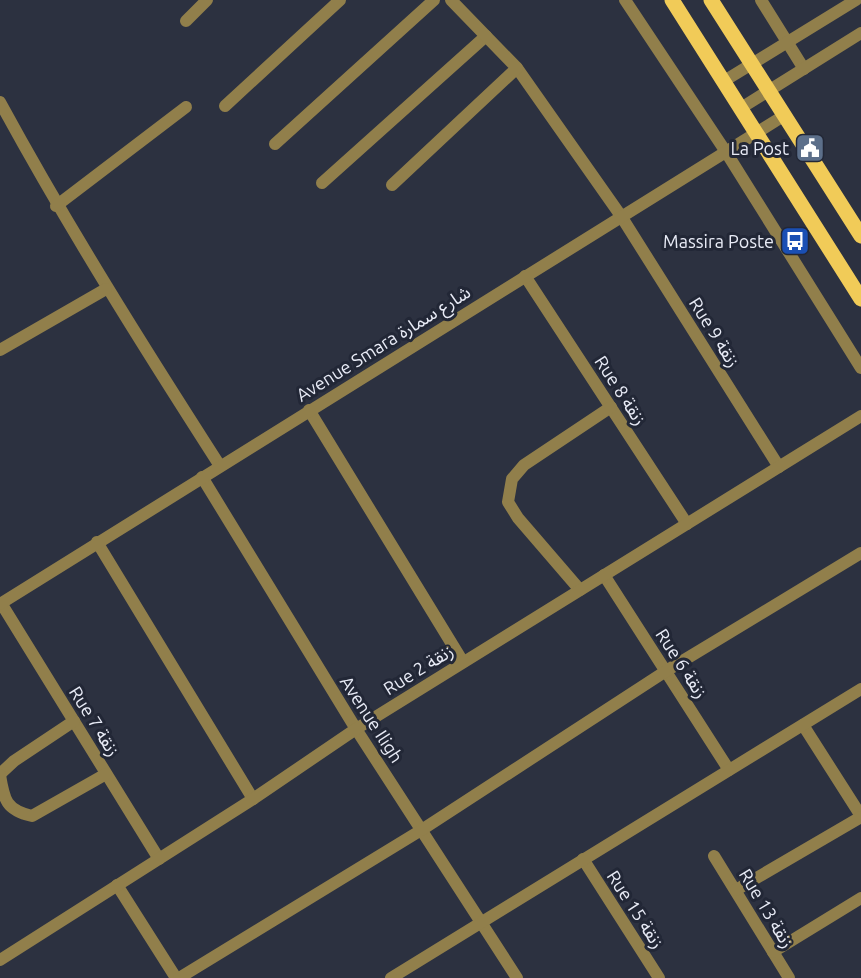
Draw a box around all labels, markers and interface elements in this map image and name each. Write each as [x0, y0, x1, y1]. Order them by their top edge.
public building icon: La Post [794, 132, 826, 164]
place label: La Post [730, 138, 789, 158]
bus stop icon: Massira Poste [779, 225, 811, 257]
place label: Massira Poste [663, 231, 774, 251]
street label: Avenue Smara شارع سمارة [292, 281, 476, 409]
street label: Rue 9 زنقة [684, 293, 744, 372]
street label: Rue 8 زنقة [590, 352, 651, 429]
street label: Rue 6 زنقة [651, 625, 712, 702]
street label: Rue 2 زنقة [379, 640, 458, 700]
street label: Avenue Iligh [337, 672, 407, 766]
street label: Rue 7 زنقة [64, 682, 124, 761]
street label: Rue 13 زنقة [734, 865, 798, 952]
street label: Rue 15 زنقة [602, 866, 669, 953]

